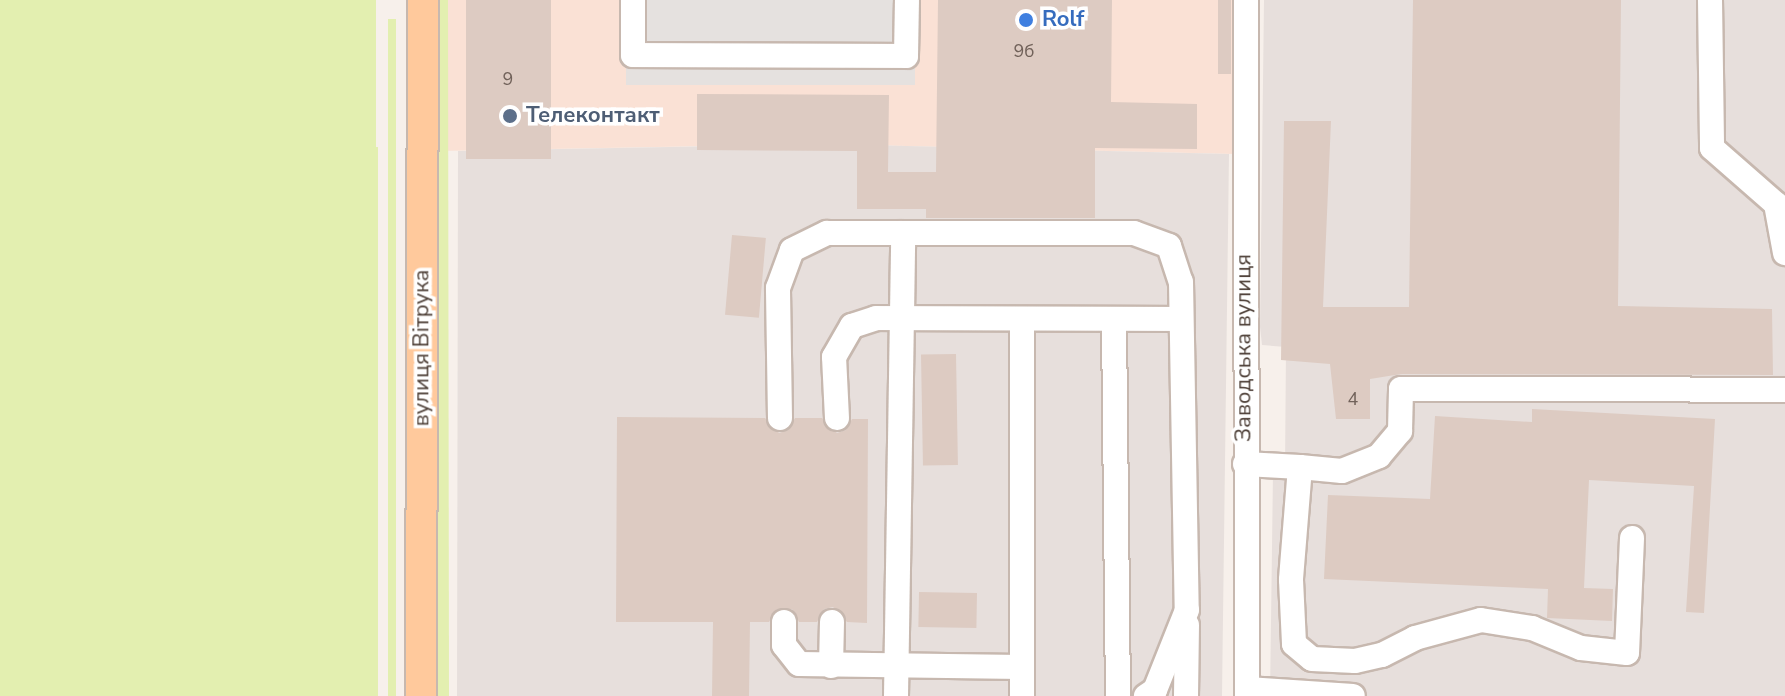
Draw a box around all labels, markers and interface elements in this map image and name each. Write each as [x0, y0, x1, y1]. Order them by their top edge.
place label: Rolf [1042, 7, 1084, 33]
marker: Rolf [1017, 11, 1035, 29]
house number: 9б [1014, 40, 1034, 62]
house number: 9 [503, 68, 513, 90]
place label: Телеконтакт [526, 103, 660, 129]
marker: Телеконтакт [501, 107, 519, 125]
street label: Заводська вулиця [1231, 254, 1257, 442]
street label: вулиця Вітрука [409, 270, 435, 426]
house number: 4 [1348, 388, 1358, 410]

